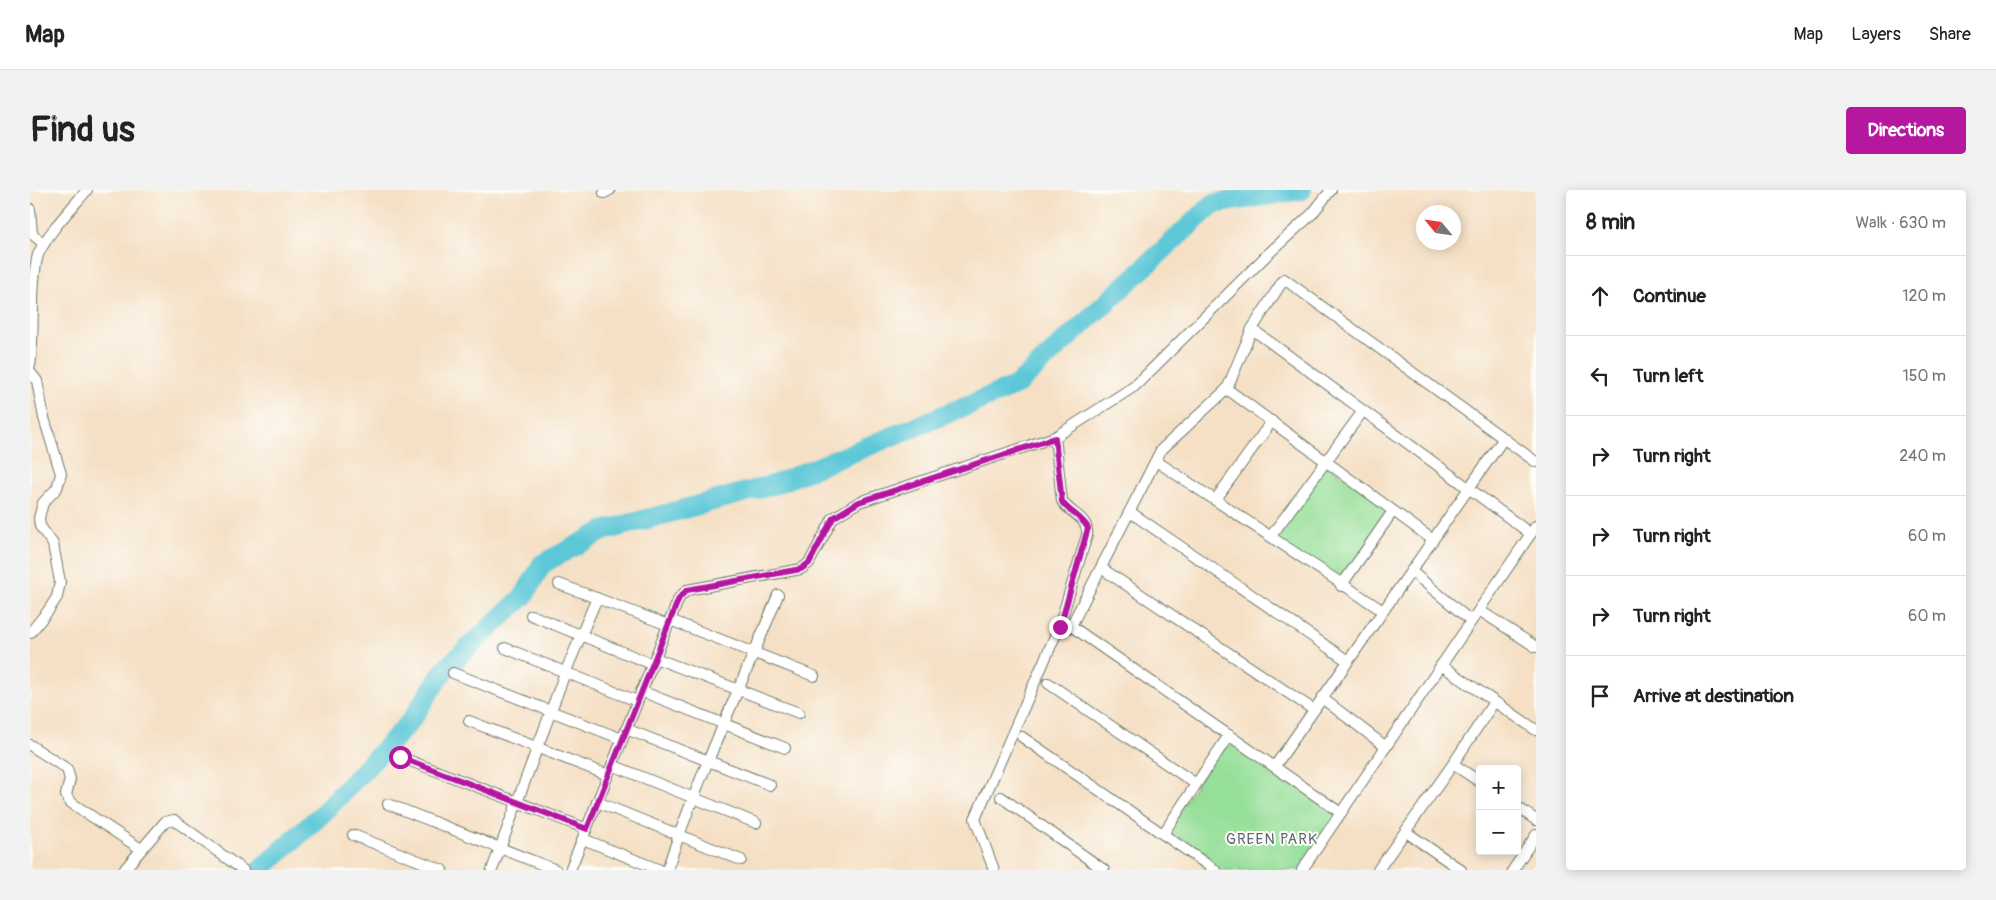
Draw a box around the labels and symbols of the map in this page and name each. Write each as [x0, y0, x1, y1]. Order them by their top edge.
north arrow [1416, 205, 1461, 250]
route end [1049, 616, 1072, 639]
route start [389, 746, 412, 769]
district label: GREEN PARK [1226, 830, 1318, 849]

